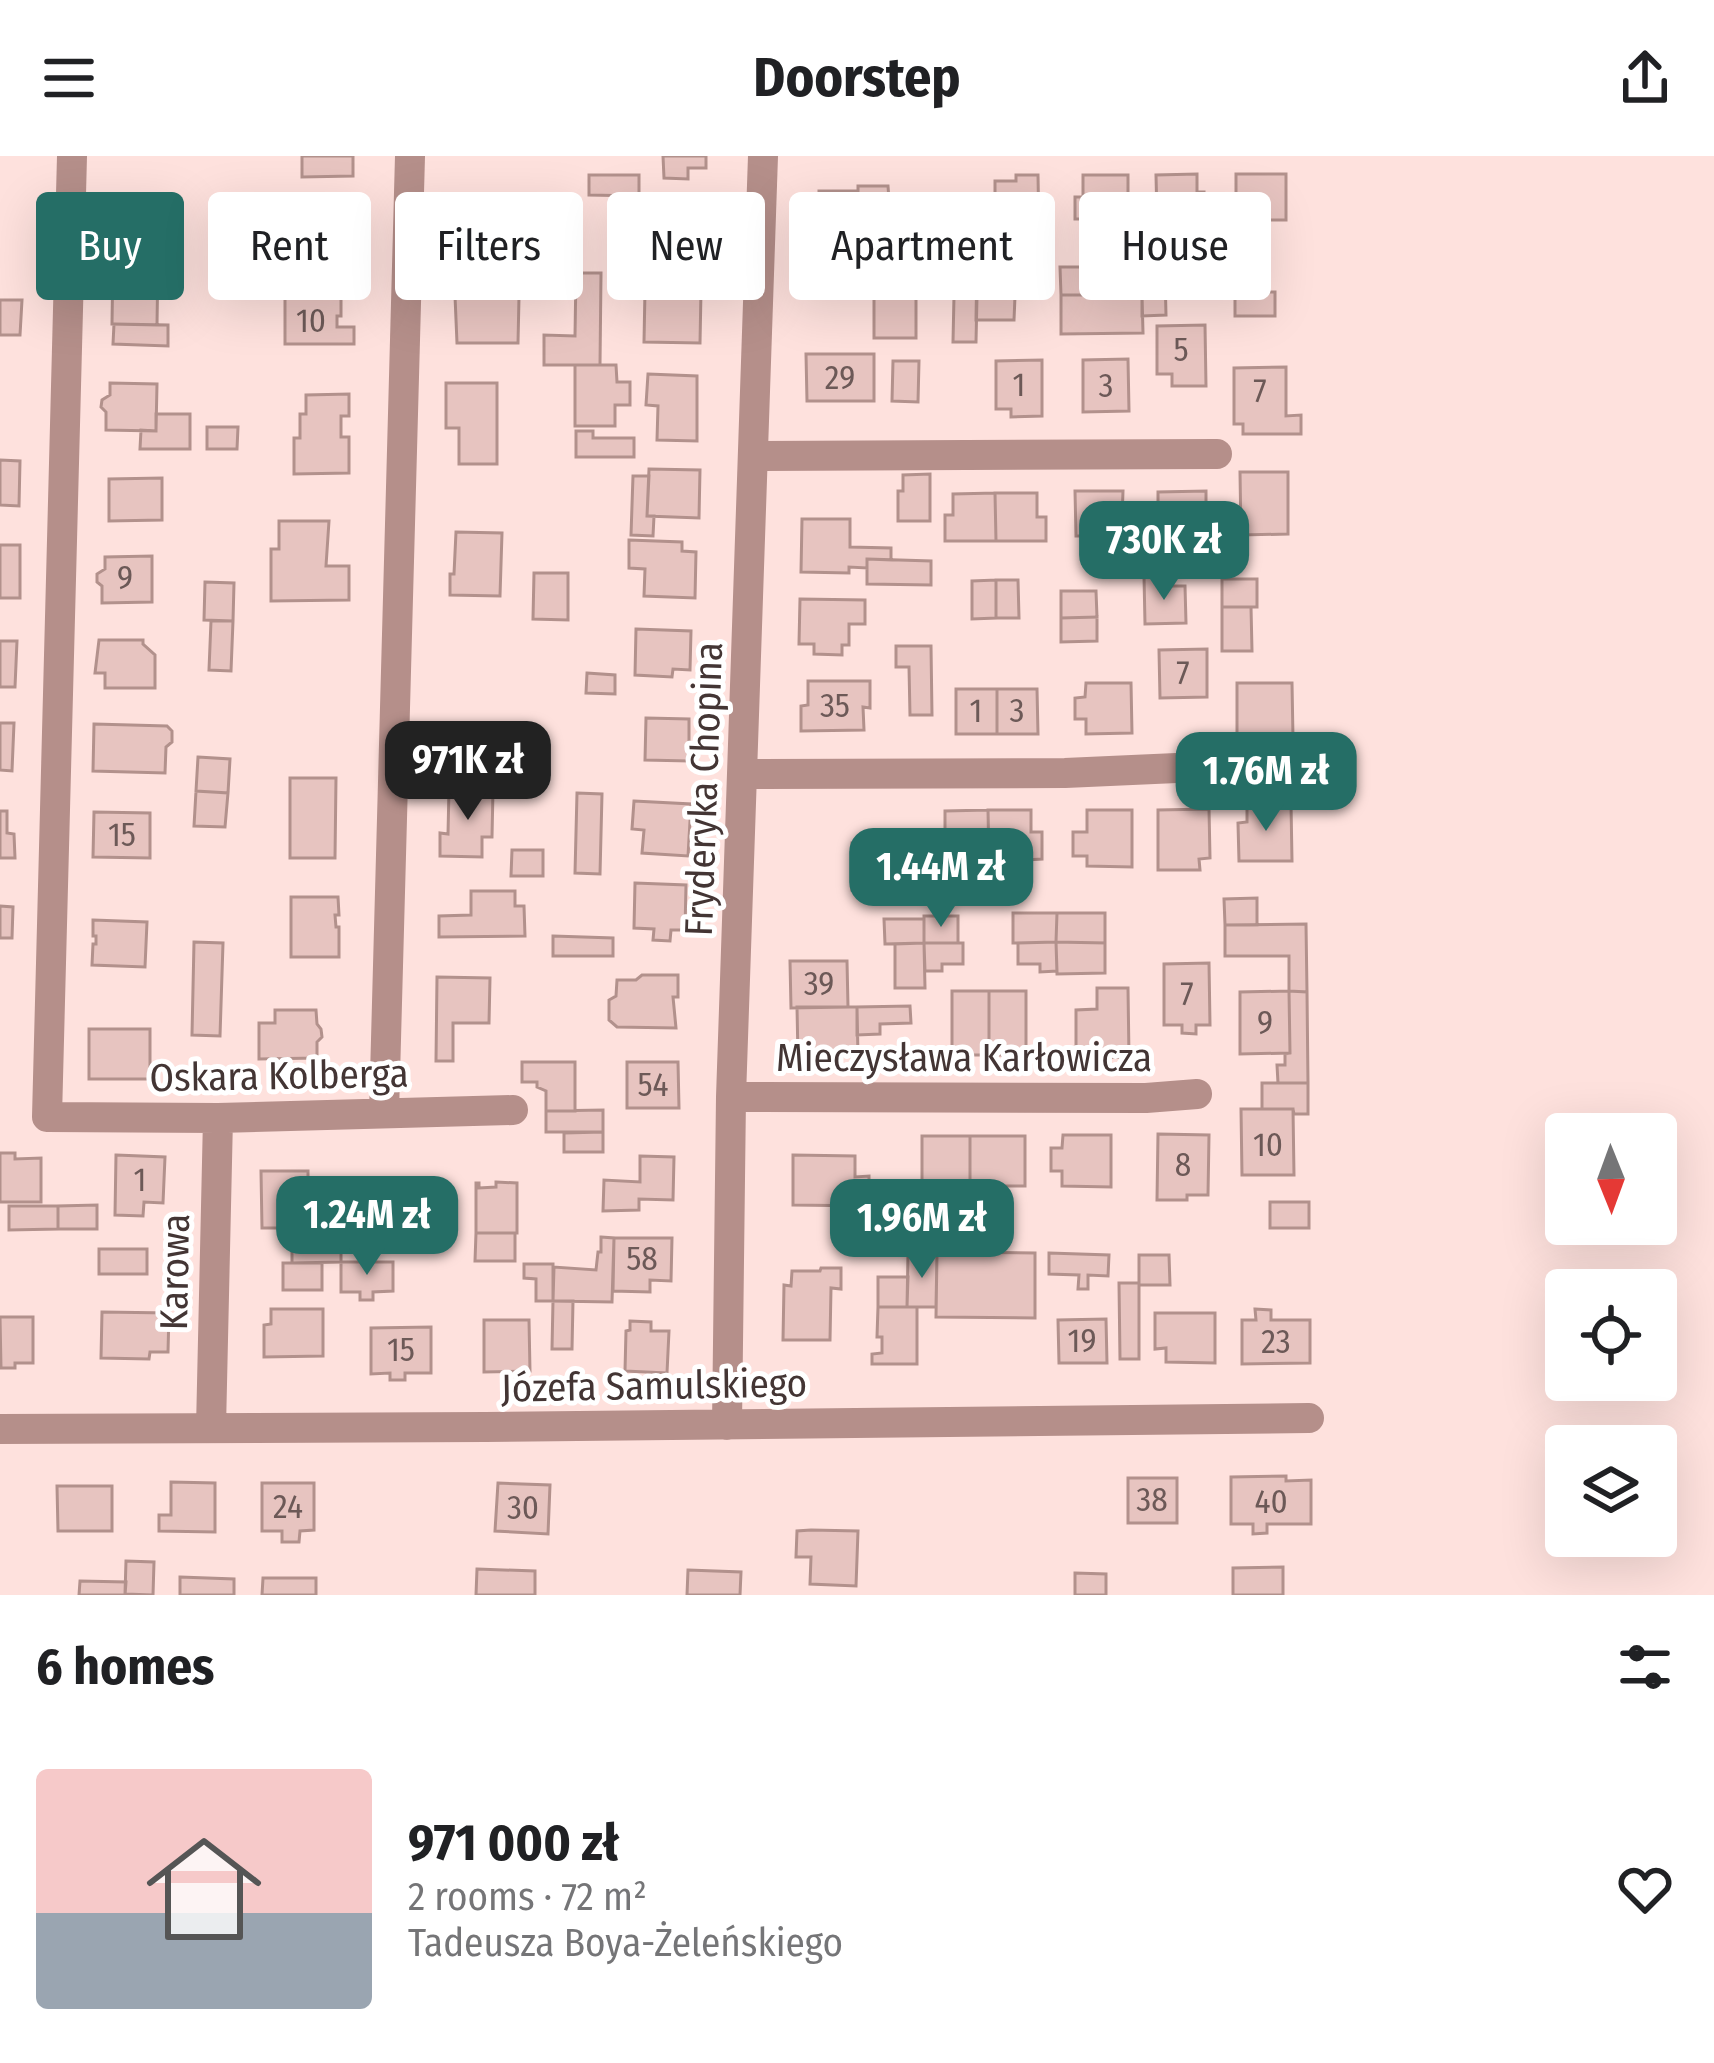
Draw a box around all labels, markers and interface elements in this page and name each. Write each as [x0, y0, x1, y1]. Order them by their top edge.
icon: menu [36, 45, 102, 111]
icon: share [1612, 45, 1678, 111]
text: Doorstep [753, 46, 961, 110]
chip: Buy [36, 192, 184, 300]
chip: Rent [208, 192, 371, 300]
chip: Filters [395, 192, 583, 300]
chip: New [607, 192, 765, 300]
chip: Apartment [789, 192, 1055, 300]
chip: House [1079, 192, 1271, 300]
house number: 10 [296, 301, 326, 341]
house number: 5 [1173, 330, 1189, 370]
house number: 29 [825, 358, 855, 398]
house number: 1 [1013, 365, 1025, 405]
house number: 3 [1099, 366, 1113, 406]
house number: 7 [1253, 371, 1267, 411]
pin: 730K zł [1053, 501, 1275, 603]
text: 730K zł [1106, 517, 1222, 563]
house number: 9 [117, 558, 133, 598]
street label: Fryderyka Chopina [676, 641, 732, 937]
house number: 7 [1176, 653, 1190, 693]
house number: 35 [820, 686, 850, 726]
house number: 1 [970, 691, 982, 731]
house number: 3 [1010, 691, 1024, 731]
pin: 971K zł [357, 721, 579, 823]
pin: 1.76M zł [1142, 732, 1390, 834]
text: 971K zł [412, 737, 524, 783]
text: 1.76M zł [1203, 748, 1329, 794]
house number: 15 [108, 815, 136, 855]
pin: 1.44M zł [817, 828, 1065, 930]
text: 1.44M zł [876, 844, 1006, 890]
house number: 39 [804, 964, 834, 1004]
house number: 7 [1180, 974, 1194, 1014]
house number: 9 [1257, 1003, 1273, 1043]
street label: Mieczysława Karłowicza [776, 1035, 1152, 1081]
street label: Oskara Kolberga [149, 1051, 409, 1101]
house number: 54 [637, 1065, 669, 1105]
north arrow [1545, 1113, 1677, 1245]
map controls [1545, 1113, 1677, 1557]
house number: 10 [1253, 1125, 1283, 1165]
house number: 8 [1175, 1145, 1191, 1185]
house number: 1 [134, 1160, 146, 1200]
pin: 1.24M zł [243, 1176, 491, 1278]
pin: 1.96M zł [798, 1179, 1046, 1281]
text: 1.24M zł [303, 1192, 431, 1238]
text: 1.96M zł [857, 1195, 987, 1241]
street label: Karowa [151, 1213, 199, 1331]
house number: 58 [626, 1239, 658, 1279]
button: locate [1545, 1269, 1677, 1401]
house number: 19 [1068, 1321, 1096, 1361]
house number: 23 [1261, 1322, 1291, 1362]
house number: 15 [387, 1330, 415, 1370]
street label: Józefa Samulskiego [501, 1360, 807, 1412]
button: layers [1545, 1425, 1677, 1557]
house number: 38 [1136, 1480, 1168, 1520]
house number: 40 [1254, 1482, 1288, 1522]
house number: 24 [273, 1487, 303, 1527]
house number: 30 [507, 1488, 539, 1528]
icon: filters [1612, 1634, 1678, 1700]
text: 6 homes [36, 1636, 214, 1698]
text: 971 000 zł [408, 1812, 619, 1874]
icon: home [132, 1817, 276, 1961]
icon: heart [1612, 1856, 1678, 1922]
text: 2 rooms · 72 m² [408, 1874, 647, 1920]
text: Tadeusza Boya-Żeleńskiego [408, 1920, 843, 1966]

